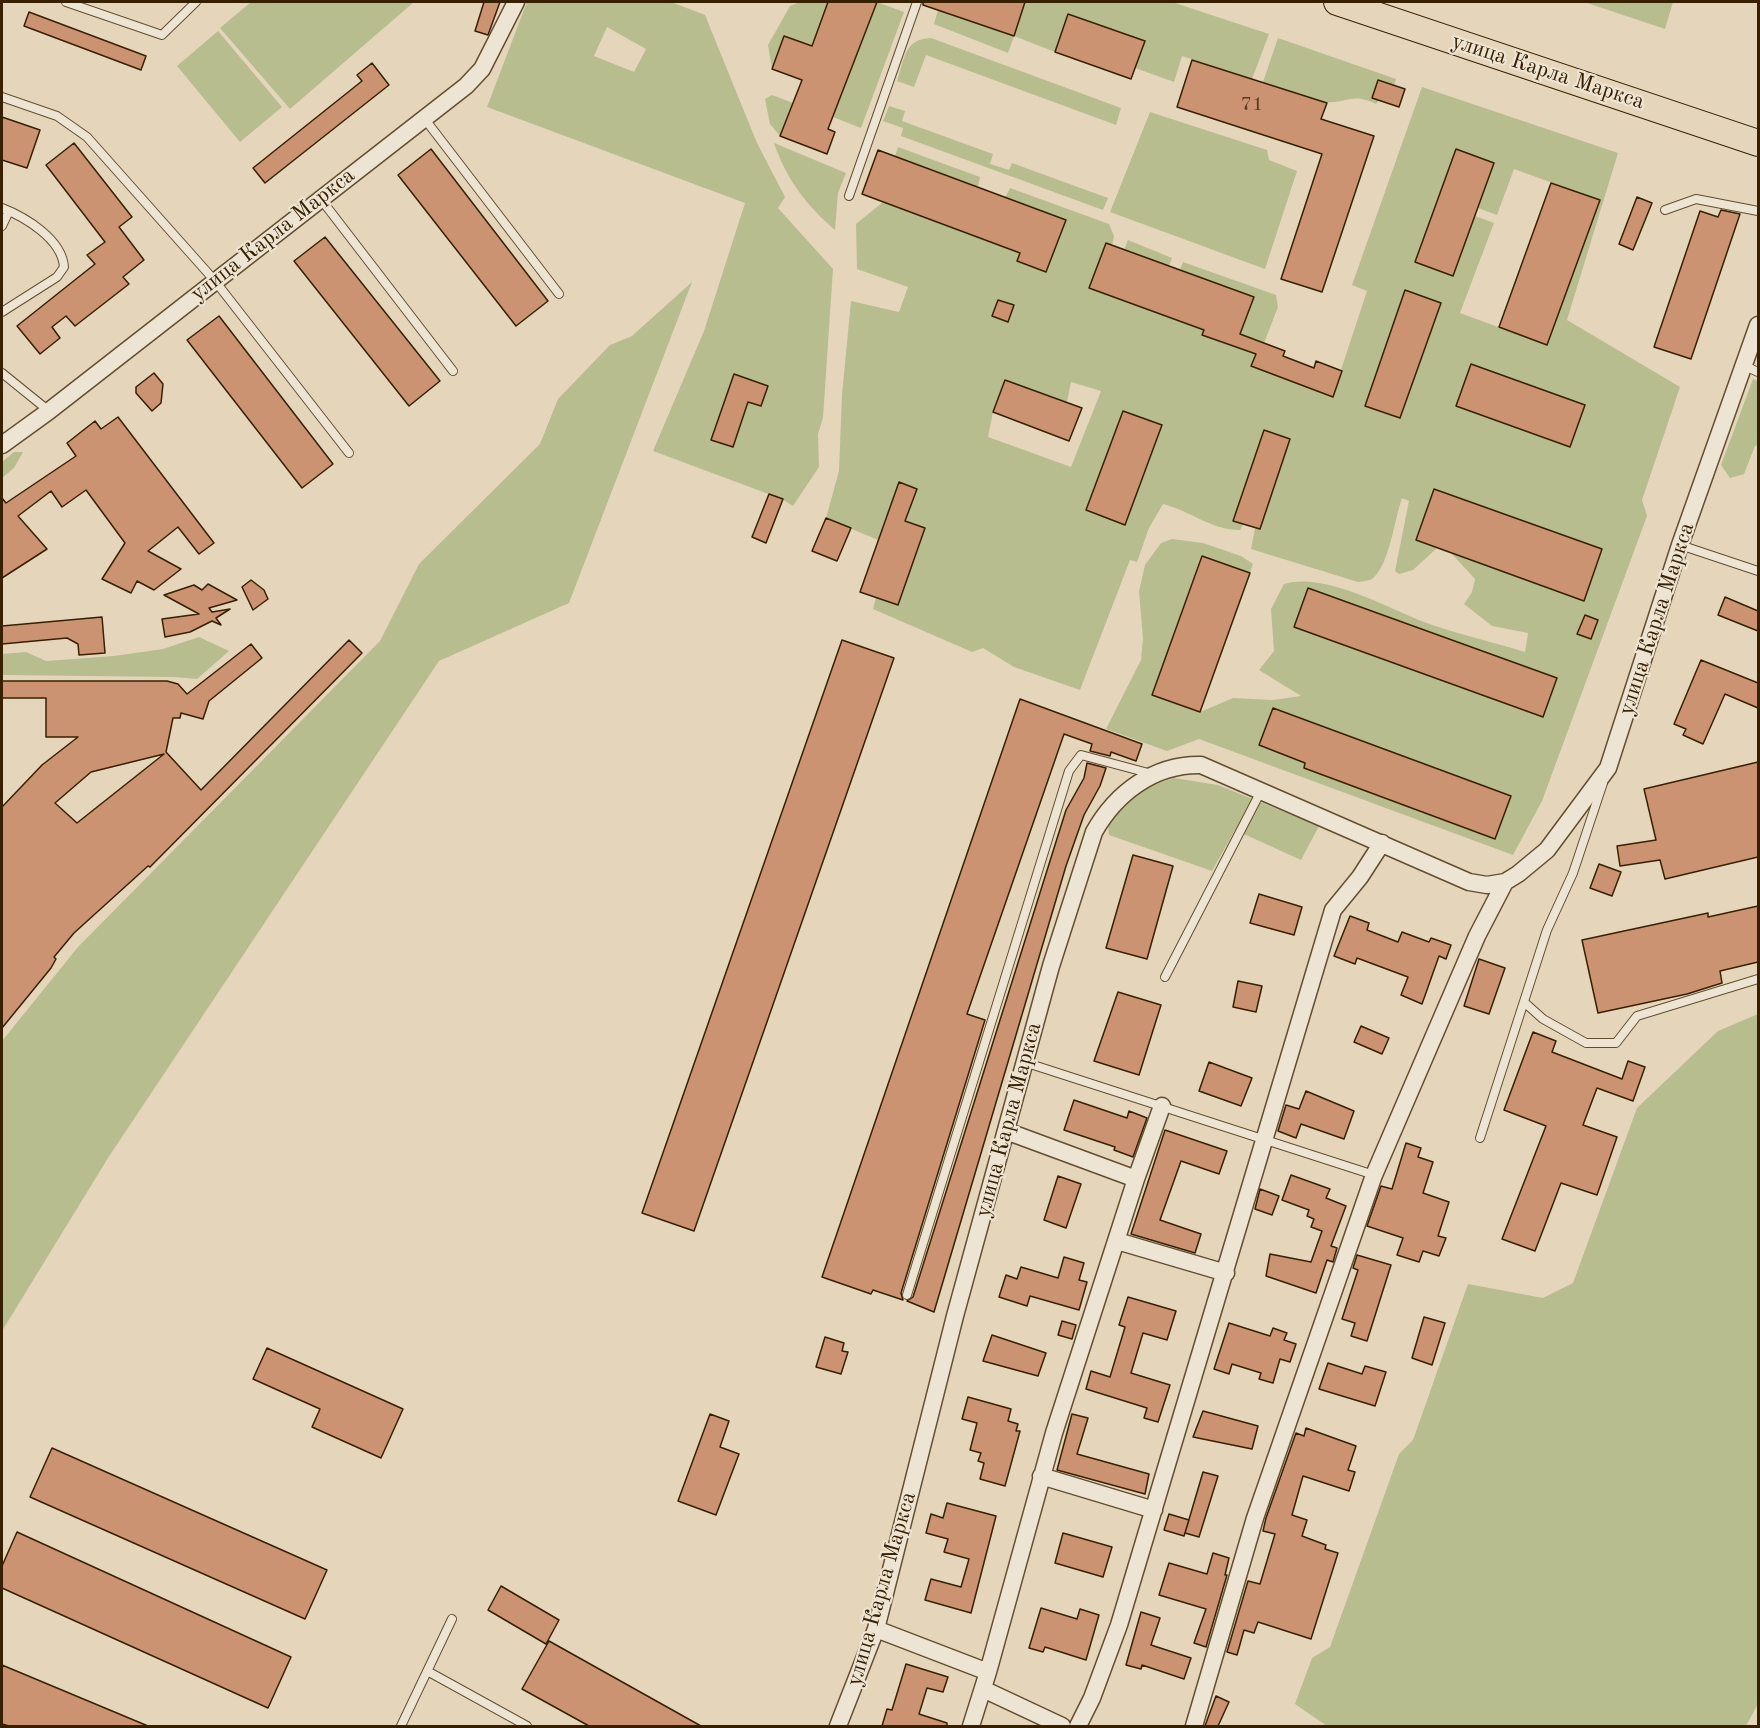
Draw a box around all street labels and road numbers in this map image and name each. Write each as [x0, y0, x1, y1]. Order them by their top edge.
street label: улица Карла Маркса [1448, 28, 1648, 116]
street label: улица Карла Маркса [186, 163, 360, 307]
street label: улица Карла Маркса [1613, 519, 1701, 719]
street label: улица Карла Маркса [970, 1019, 1048, 1221]
street label: улица Карла Маркса [842, 1489, 922, 1689]

